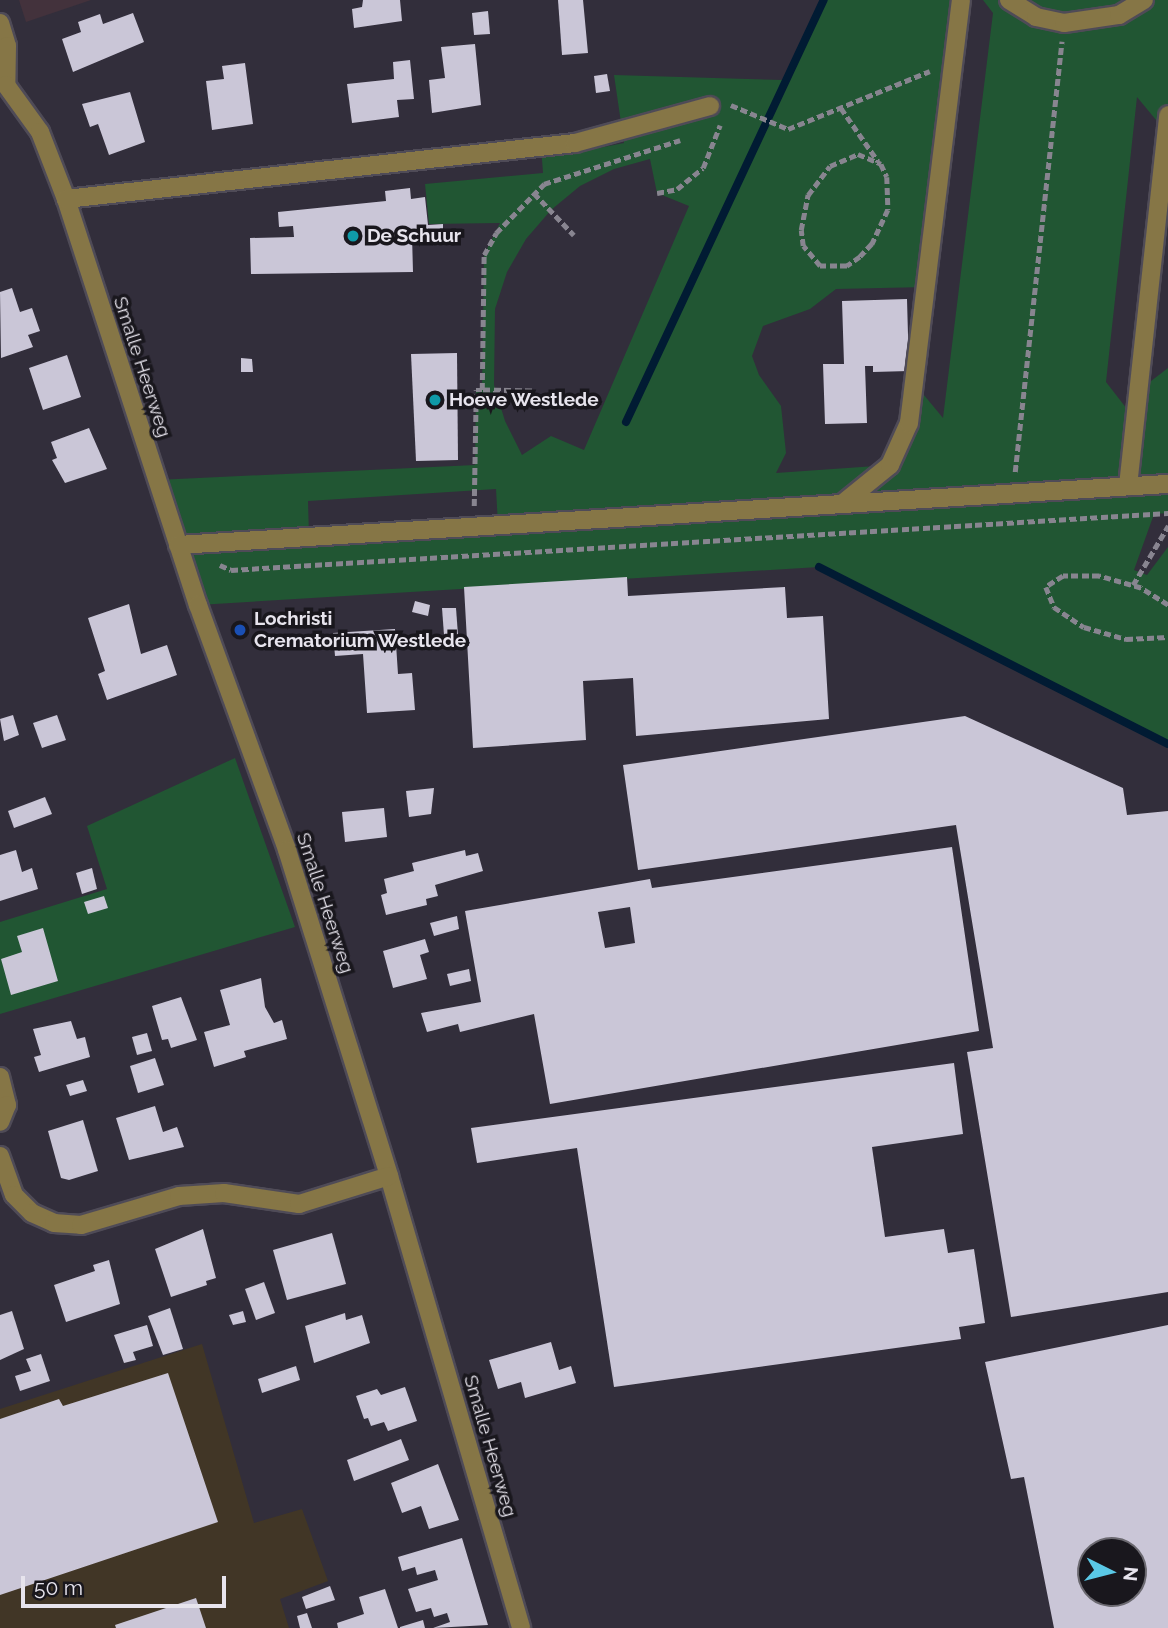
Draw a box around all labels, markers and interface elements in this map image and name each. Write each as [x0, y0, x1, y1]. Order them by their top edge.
place label: De Schuur [367, 225, 461, 247]
marker: De Schuur [345, 228, 361, 244]
street label: Smalle Heerweg [109, 294, 175, 440]
place label: Hoeve Westlede [449, 389, 599, 411]
marker: Hoeve Westlede [427, 392, 443, 408]
place label: Lochristi Crematorium Westlede [254, 608, 467, 652]
marker: Lochristi Crematorium Westlede [232, 622, 248, 638]
street label: Smalle Heerweg [292, 830, 358, 976]
street label: Smalle Heerweg [459, 1372, 521, 1520]
north arrow [1077, 1537, 1147, 1607]
scale bar [24, 1562, 229, 1606]
text: N [1119, 1566, 1143, 1582]
text: 50 m [34, 1575, 83, 1600]

